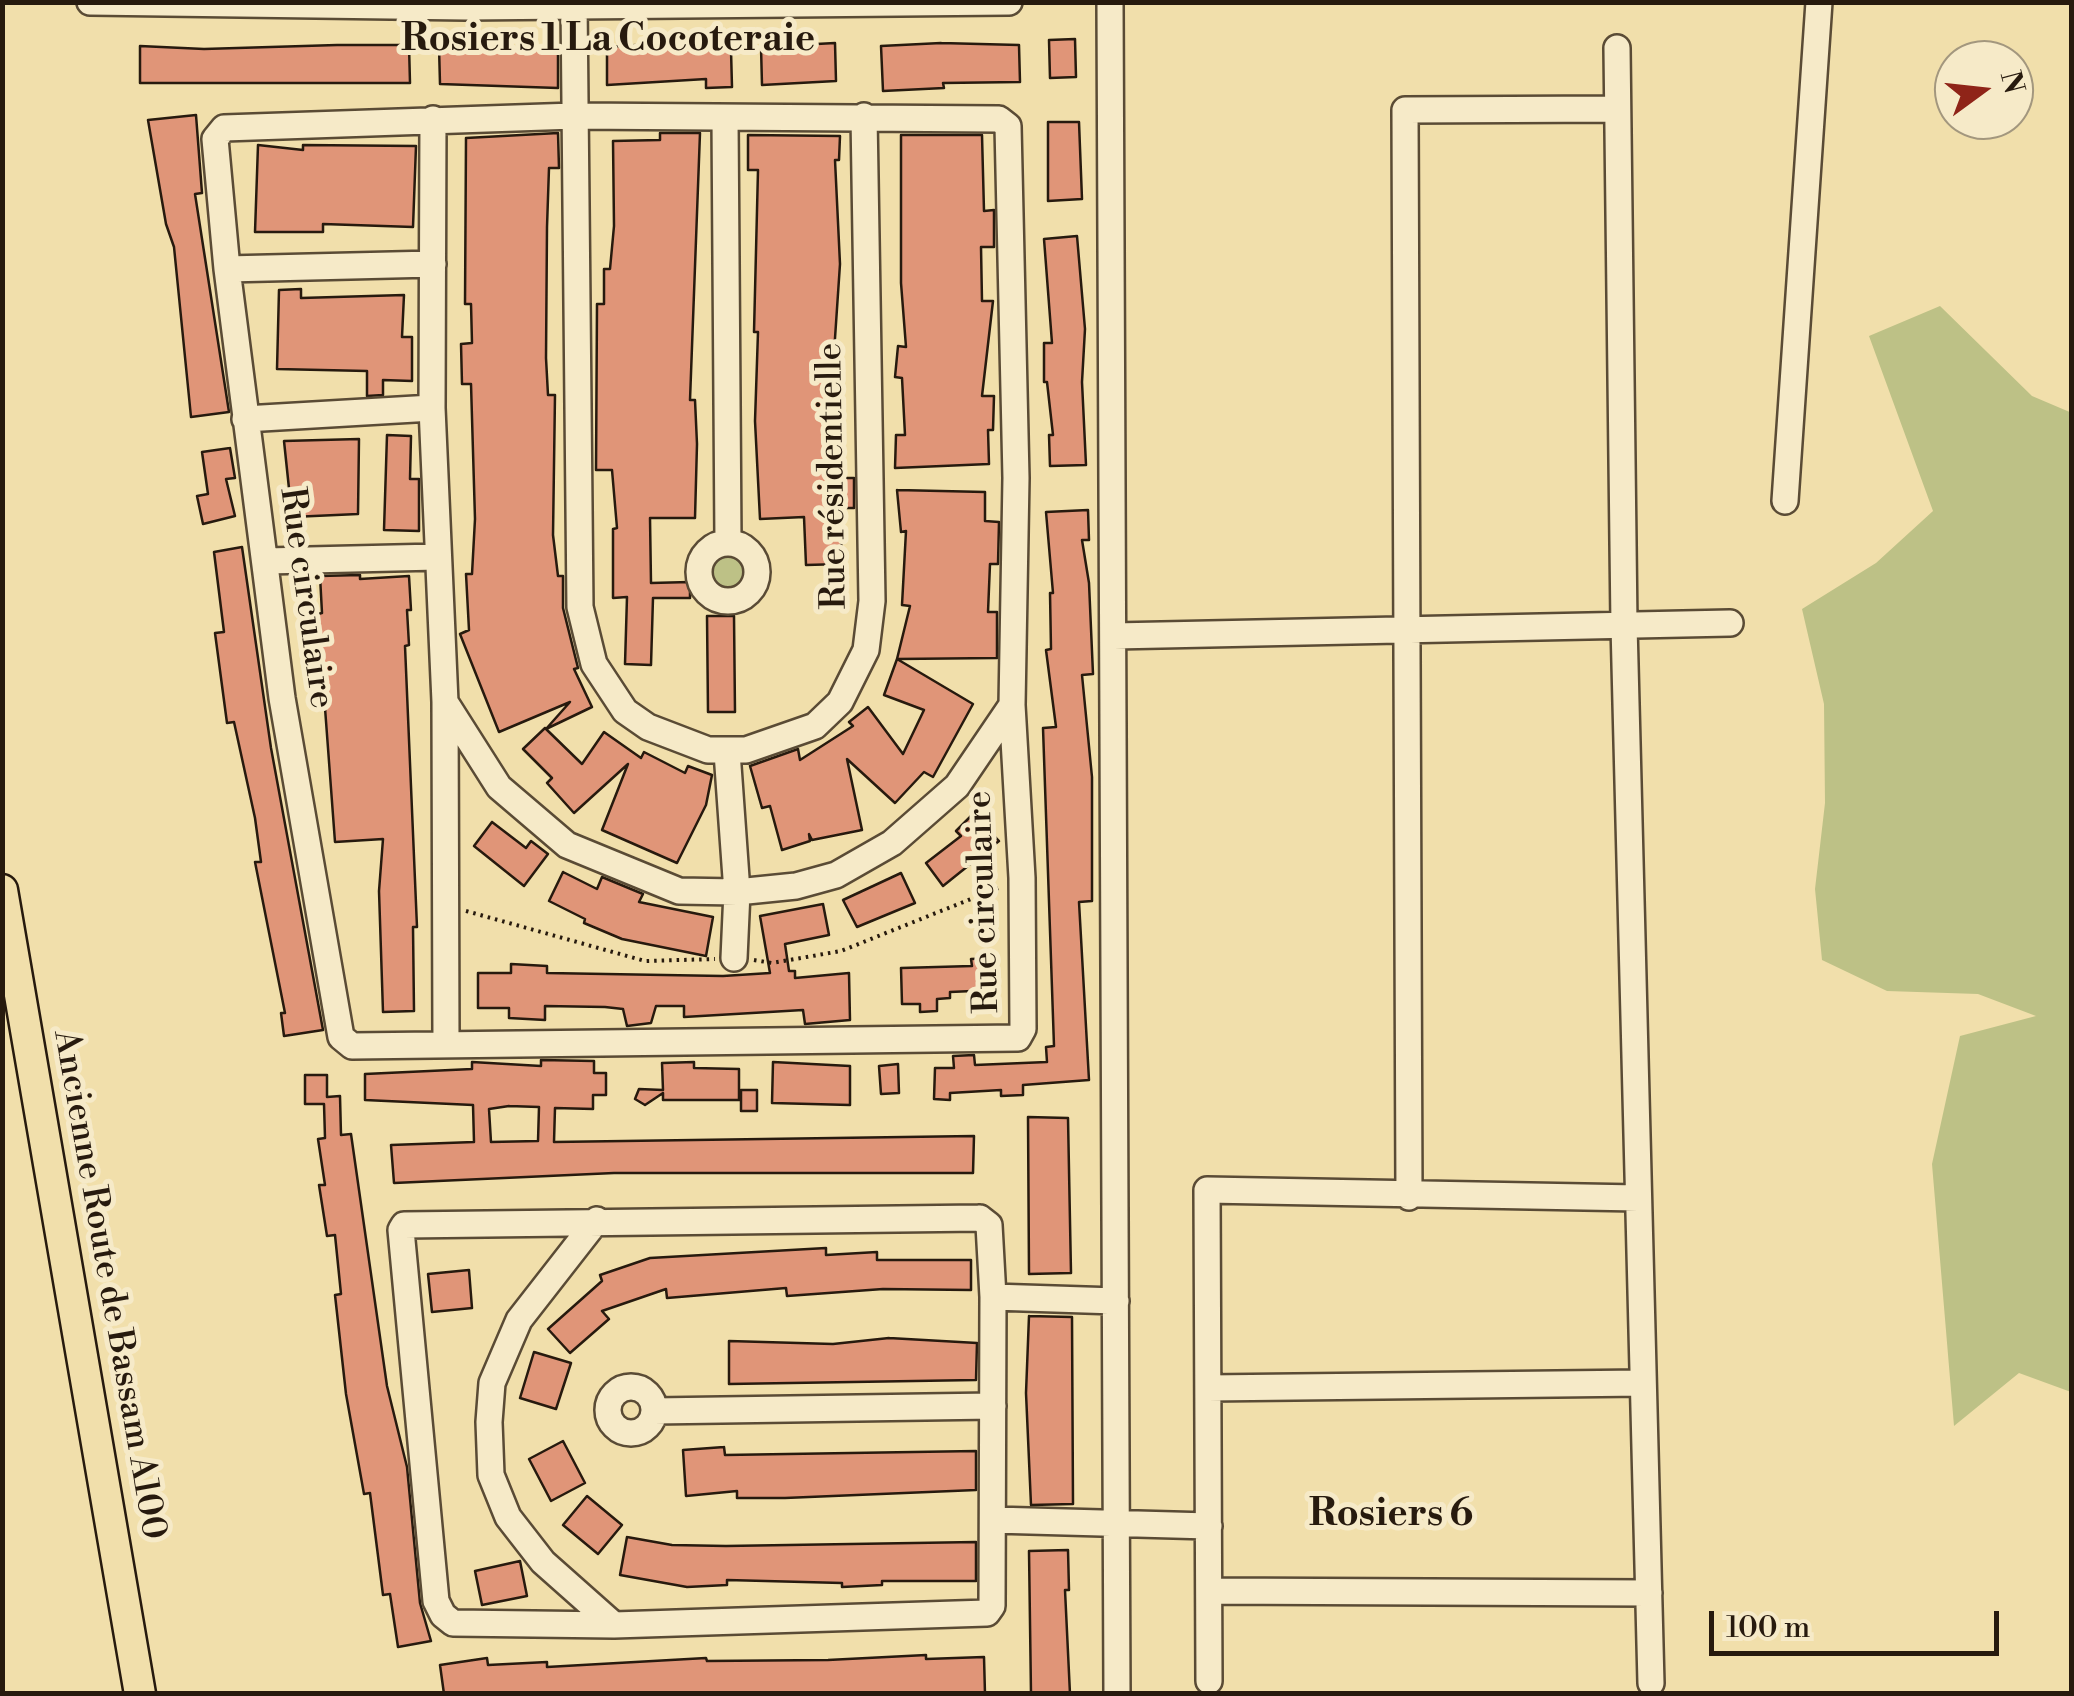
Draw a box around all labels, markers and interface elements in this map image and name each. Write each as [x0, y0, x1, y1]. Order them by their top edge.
district label: Rosiers 1 La Cocoteraie [401, 18, 815, 64]
north arrow [1934, 40, 2034, 140]
text: N [1992, 67, 2031, 98]
street label: Rue résidentielle [811, 342, 857, 610]
street label: Rue circulaire [269, 485, 341, 711]
street label: Rue circulaire [960, 790, 1010, 1014]
street label: Ancienne Route de Bassam A100 [42, 1027, 174, 1543]
district label: Rosiers 6 [1309, 1493, 1473, 1539]
scale bar [1714, 1591, 2004, 1653]
text: 100 m [1726, 1609, 1810, 1647]

